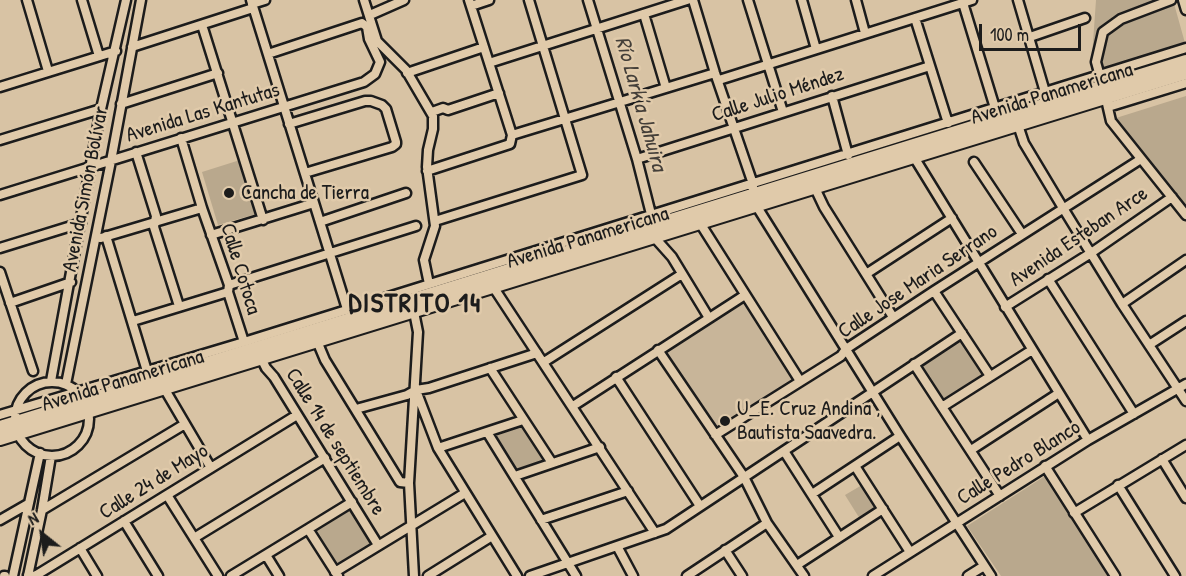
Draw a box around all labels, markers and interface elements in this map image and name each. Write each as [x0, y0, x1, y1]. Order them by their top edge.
scale bar [982, 12, 1084, 50]
text: 100 m [990, 22, 1029, 47]
water label: Río Lark’a Jahuira [608, 34, 672, 174]
street label: Avenida Panamericana [968, 57, 1136, 131]
street label: Calle Julio Méndez [709, 62, 847, 128]
street label: Avenida Las Kantutas [123, 78, 283, 148]
street label: Avenida Simón Bolívar [58, 104, 114, 274]
place label: Cancha de Tierra [241, 180, 369, 206]
street label: Avenida Esteban Arce [1005, 181, 1153, 293]
marker: Cancha de Tierra [222, 186, 236, 200]
street label: Avenida Panamericana [504, 201, 672, 275]
street label: Calle Jose Maria Serrano [834, 219, 1002, 345]
street label: Calle Cotoca [214, 220, 266, 318]
district label: DISTRITO 14 [348, 289, 482, 321]
street label: Avenida Panamericana [39, 344, 207, 418]
street label: Calle 14 de septiembre [280, 364, 390, 520]
place label: U_E. Cruz Andina , Bautista Saavedra. [737, 396, 880, 446]
marker: U_E. Cruz Andina , Bautista Saavedra. [718, 414, 732, 428]
street label: Calle Pedro Blanco [953, 415, 1085, 511]
street label: Calle 24 de Mayo [95, 438, 213, 526]
north arrow [12, 504, 72, 564]
text: N [24, 507, 42, 530]

